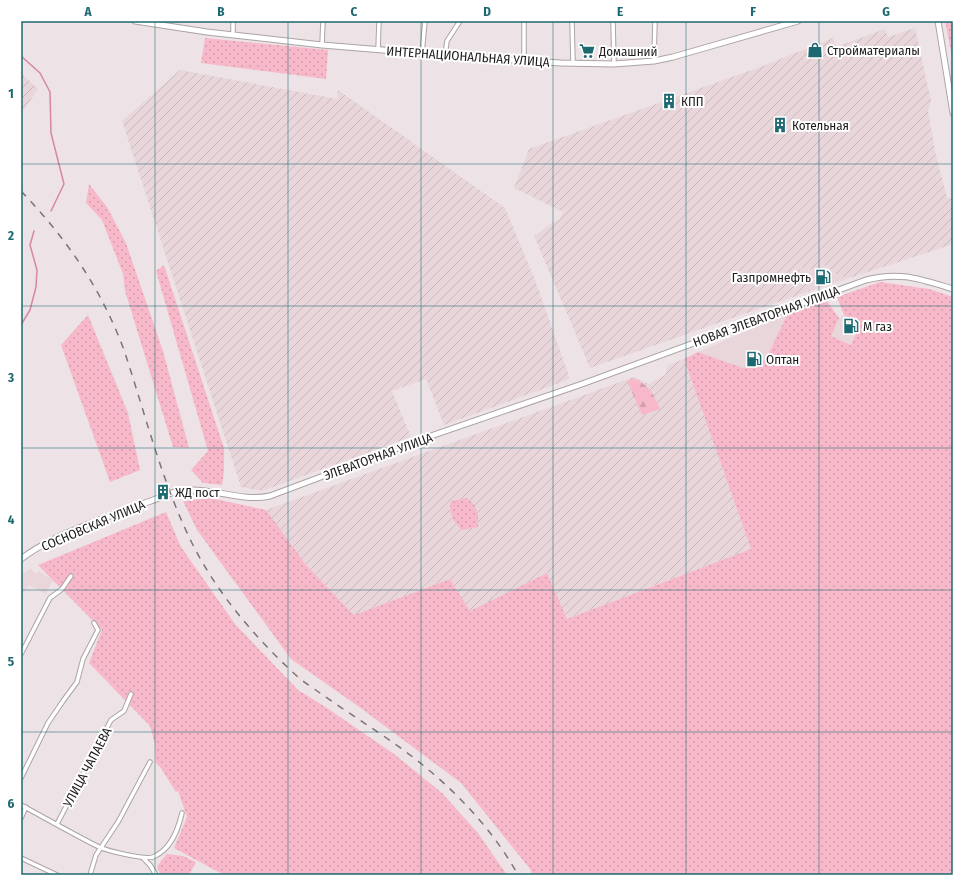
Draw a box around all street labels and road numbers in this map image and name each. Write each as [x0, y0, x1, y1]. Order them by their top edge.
street label: ИНТЕРНАЦИОНАЛЬНАЯ УЛИЦА [386, 43, 550, 70]
street label: НОВАЯ ЭЛЕВАТОРНАЯ УЛИЦА [691, 283, 842, 350]
street label: ЭЛЕВАТОРНАЯ УЛИЦА [322, 430, 435, 483]
street label: СОСНОВСКАЯ УЛИЦА [39, 497, 147, 554]
street label: УЛИЦА ЧАПАЕВА [60, 725, 115, 810]

